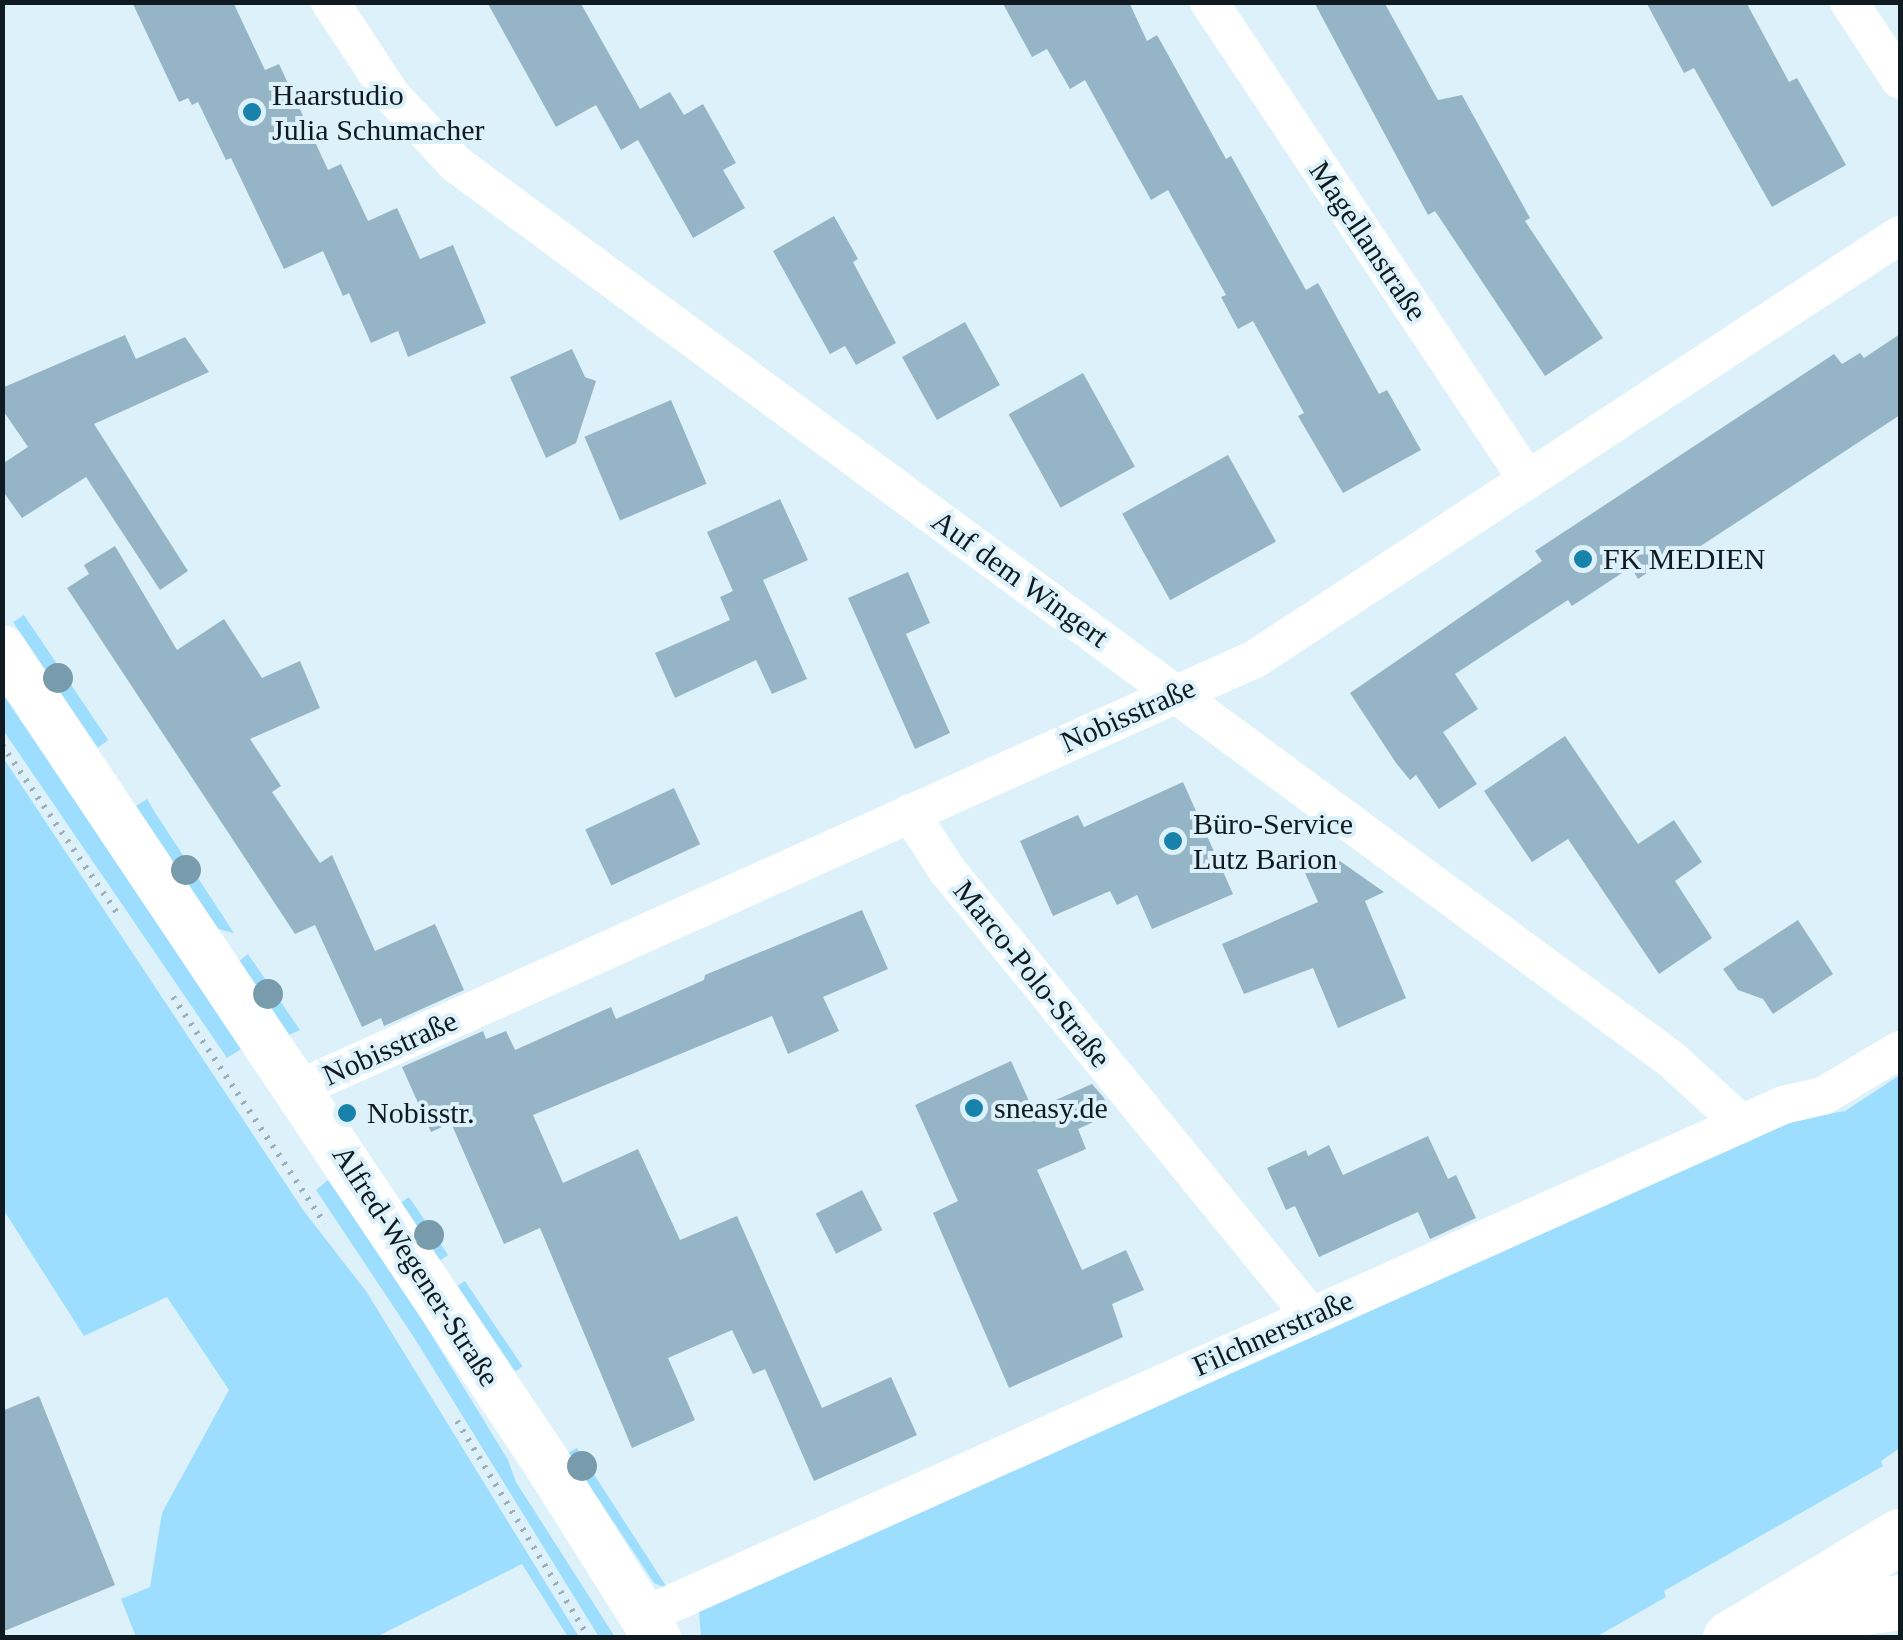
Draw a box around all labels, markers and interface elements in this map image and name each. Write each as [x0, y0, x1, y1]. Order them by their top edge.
place label: Haarstudio Julia Schumacher [272, 77, 484, 148]
marker: Haarstudio Julia Schumacher [241, 101, 263, 123]
street label: Magellanstraße [1301, 154, 1435, 328]
street label: Auf dem Wingert [924, 503, 1116, 655]
place label: FK MEDIEN [1603, 541, 1765, 577]
marker: FK MEDIEN [1572, 548, 1594, 570]
street label: Nobisstraße [1055, 669, 1201, 761]
place label: Büro-Service Lutz Barion [1193, 806, 1353, 876]
marker: Büro-Service Lutz Barion [1162, 830, 1184, 852]
street label: Marco-Polo-Straße [946, 873, 1118, 1075]
street label: Nobisstraße [317, 1002, 463, 1094]
place label: sneasy.de [994, 1090, 1108, 1126]
place label: Nobisstr. [367, 1095, 475, 1131]
marker: sneasy.de [963, 1097, 985, 1119]
marker: Nobisstr. [336, 1102, 358, 1124]
street label: Alfred-Wegener-Straße [325, 1139, 507, 1393]
street label: Filchnerstraße [1187, 1282, 1359, 1384]

